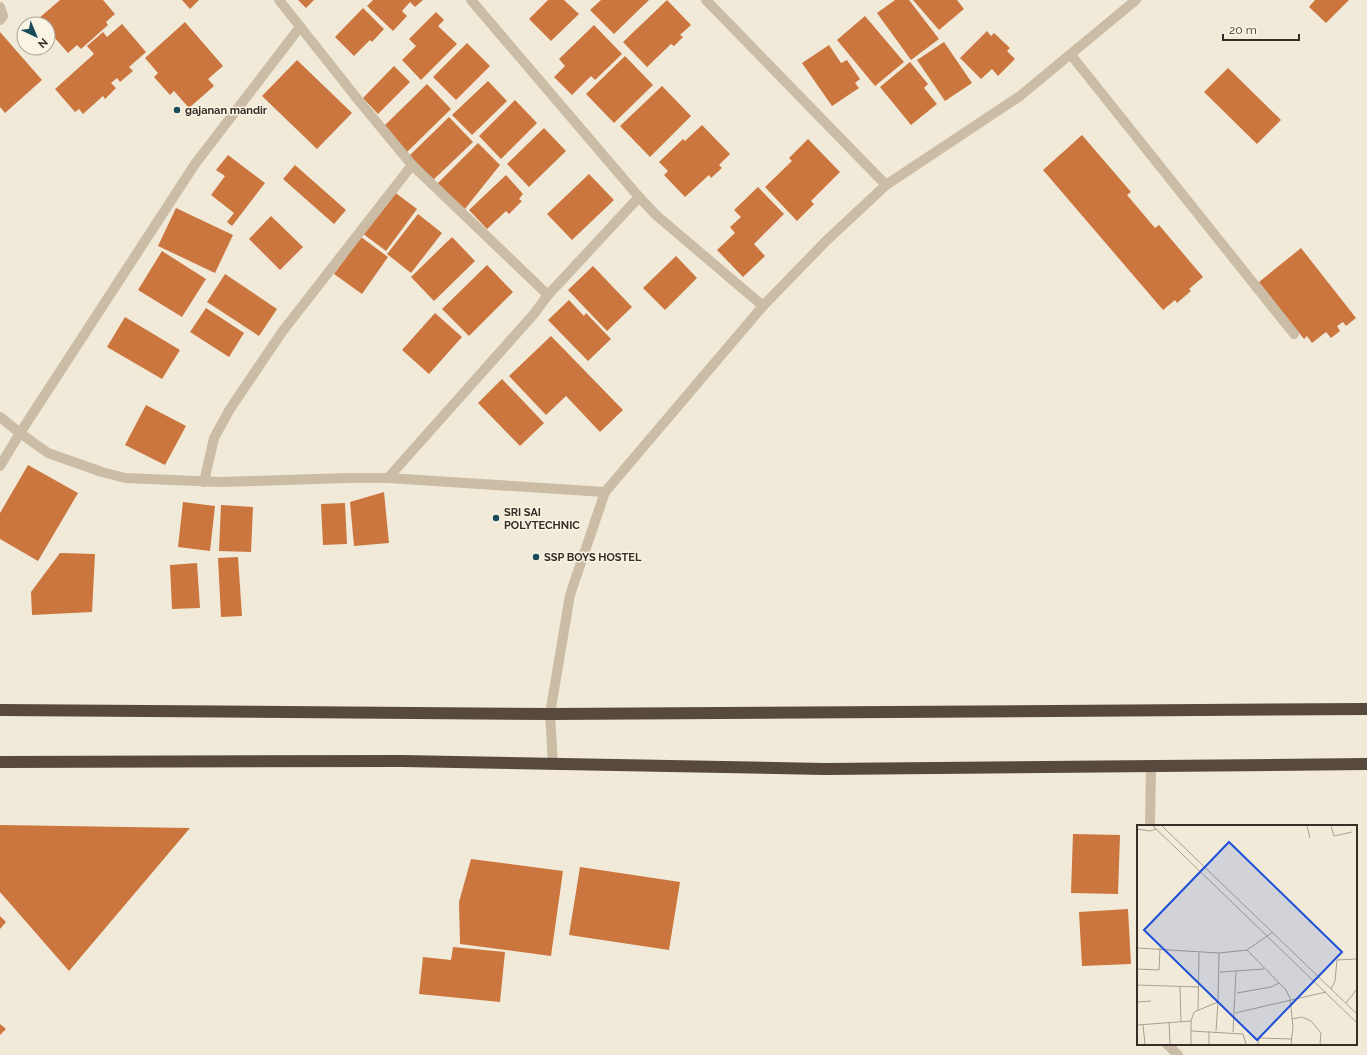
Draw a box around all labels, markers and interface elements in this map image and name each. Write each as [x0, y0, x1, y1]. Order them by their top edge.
north arrow [16, 16, 56, 56]
scale bar [1223, 16, 1299, 42]
text: 20 m [1229, 23, 1257, 37]
text: N [35, 35, 50, 50]
place label: gajanan mandir [185, 104, 268, 117]
marker: gajanan mandir [172, 105, 182, 115]
place label: SRI SAI POLYTECHNIC [504, 506, 580, 532]
marker: SRI SAI POLYTECHNIC [491, 513, 501, 523]
place label: SSP BOYS HOSTEL [544, 551, 642, 564]
marker: SSP BOYS HOSTEL [531, 552, 541, 562]
inset map [1137, 825, 1357, 1045]

